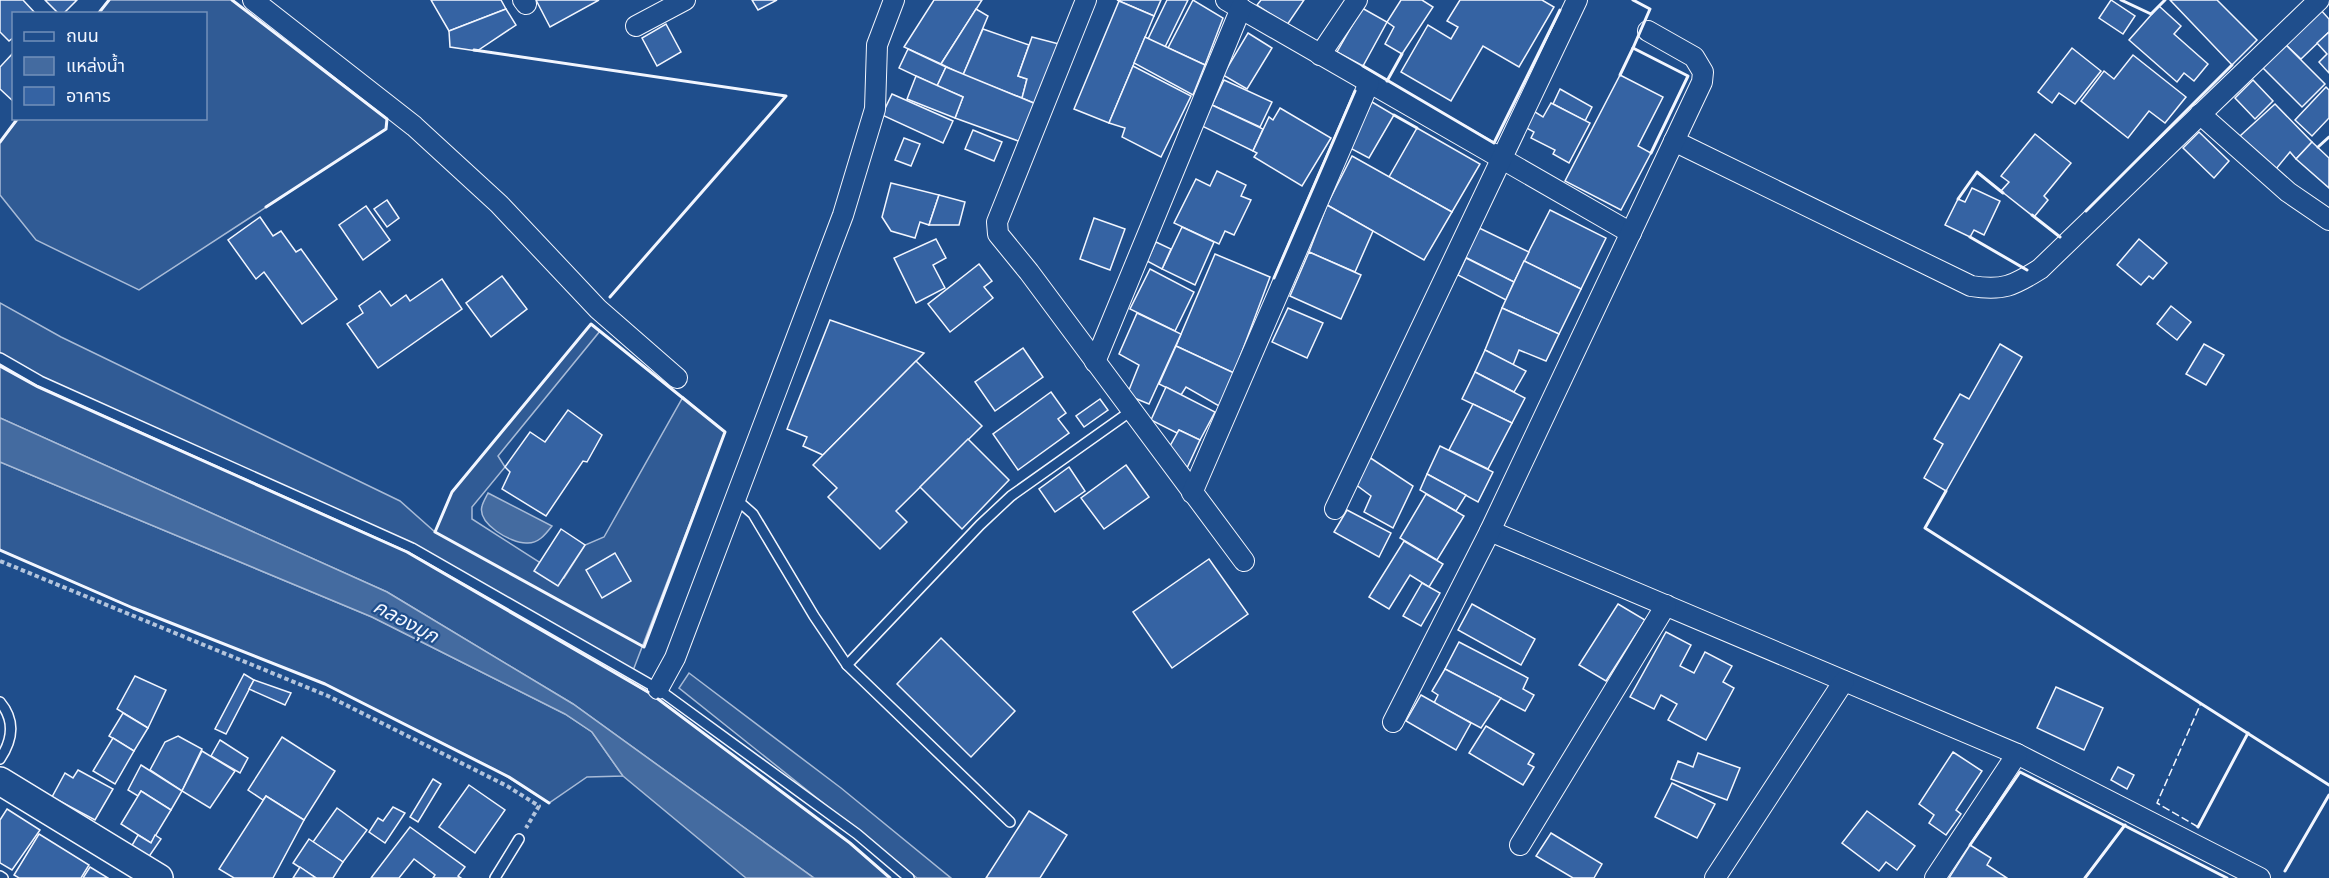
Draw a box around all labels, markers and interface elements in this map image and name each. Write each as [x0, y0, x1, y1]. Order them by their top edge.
legend [12, 12, 207, 120]
text: ถนน [66, 24, 99, 46]
text: แหล่งน้ำ [66, 53, 125, 76]
text: อาคาร [66, 84, 111, 106]
water label: คลองมุก [369, 593, 444, 649]

